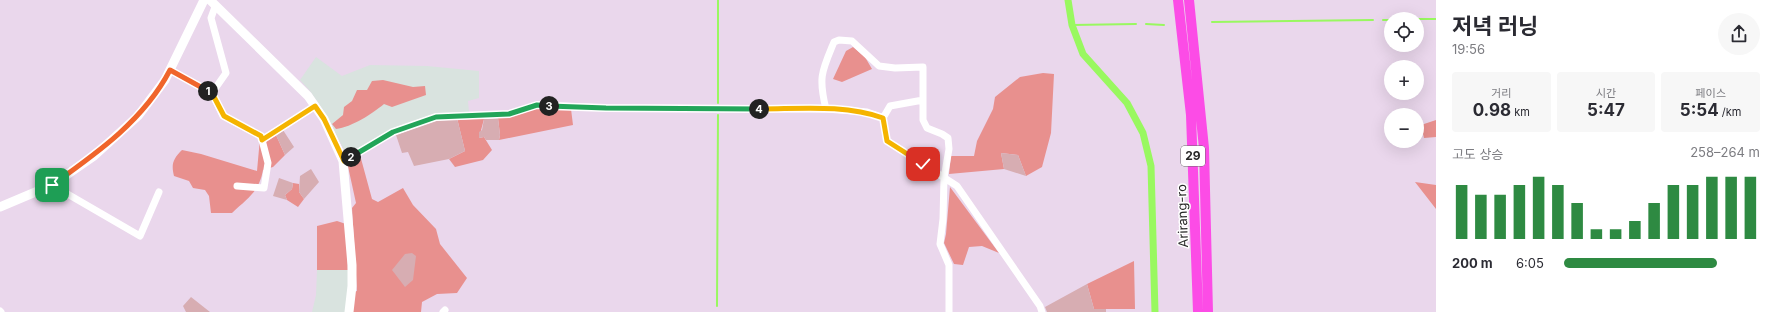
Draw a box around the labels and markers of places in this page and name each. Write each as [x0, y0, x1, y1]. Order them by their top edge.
pin: 1 [198, 81, 218, 101]
pin: 3 [539, 96, 559, 116]
pin: 4 [749, 99, 769, 119]
pin: 2 [341, 147, 361, 167]
pin [906, 147, 940, 181]
pin [35, 168, 69, 202]

